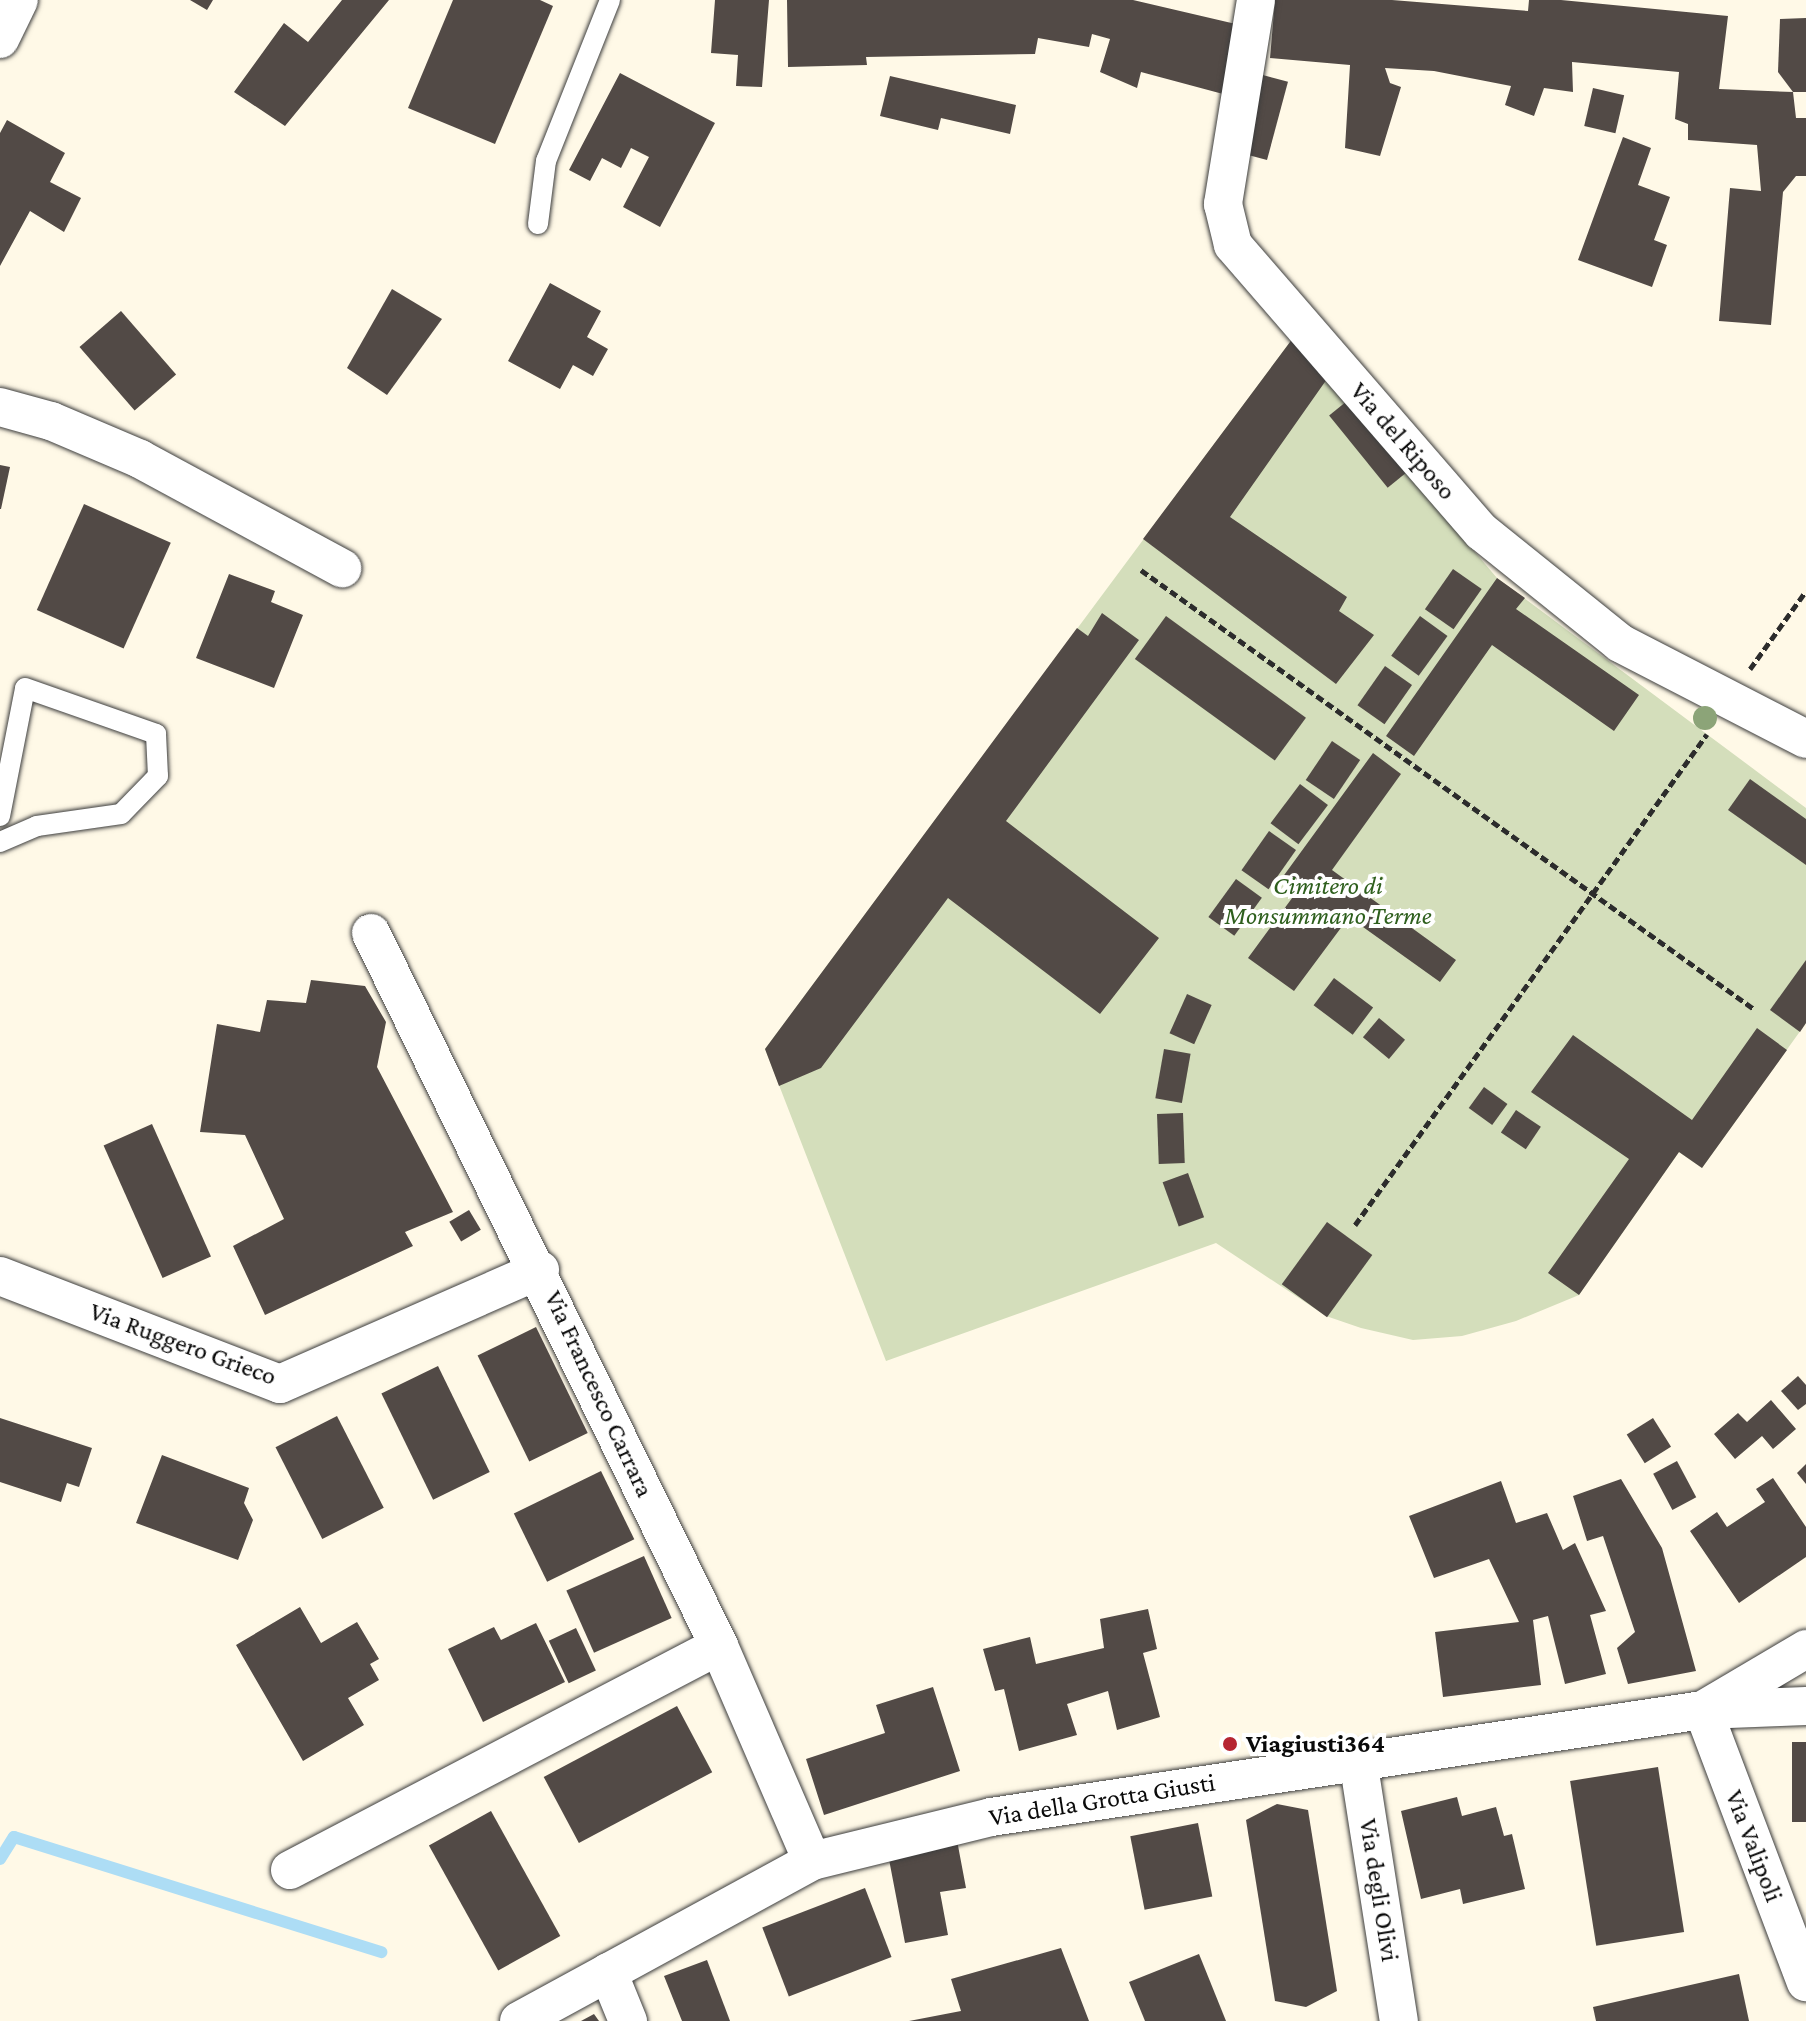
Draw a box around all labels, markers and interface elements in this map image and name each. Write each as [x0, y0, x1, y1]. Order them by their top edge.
street label: Via del Riposo [1343, 376, 1463, 506]
park label: Cimitero di Monsummano Terme [1224, 870, 1432, 932]
street label: Via Francesco Carrara [537, 1286, 661, 1502]
street label: Via Ruggero Grieco [85, 1296, 281, 1392]
place label: Viagiusti364 [1246, 1728, 1385, 1760]
marker: Viagiusti364 [1221, 1735, 1239, 1753]
street label: Via della Grotta Giusti [987, 1767, 1217, 1833]
street label: Via Valipoli [1718, 1785, 1790, 1907]
street label: Via degli Olivi [1352, 1816, 1406, 1964]

